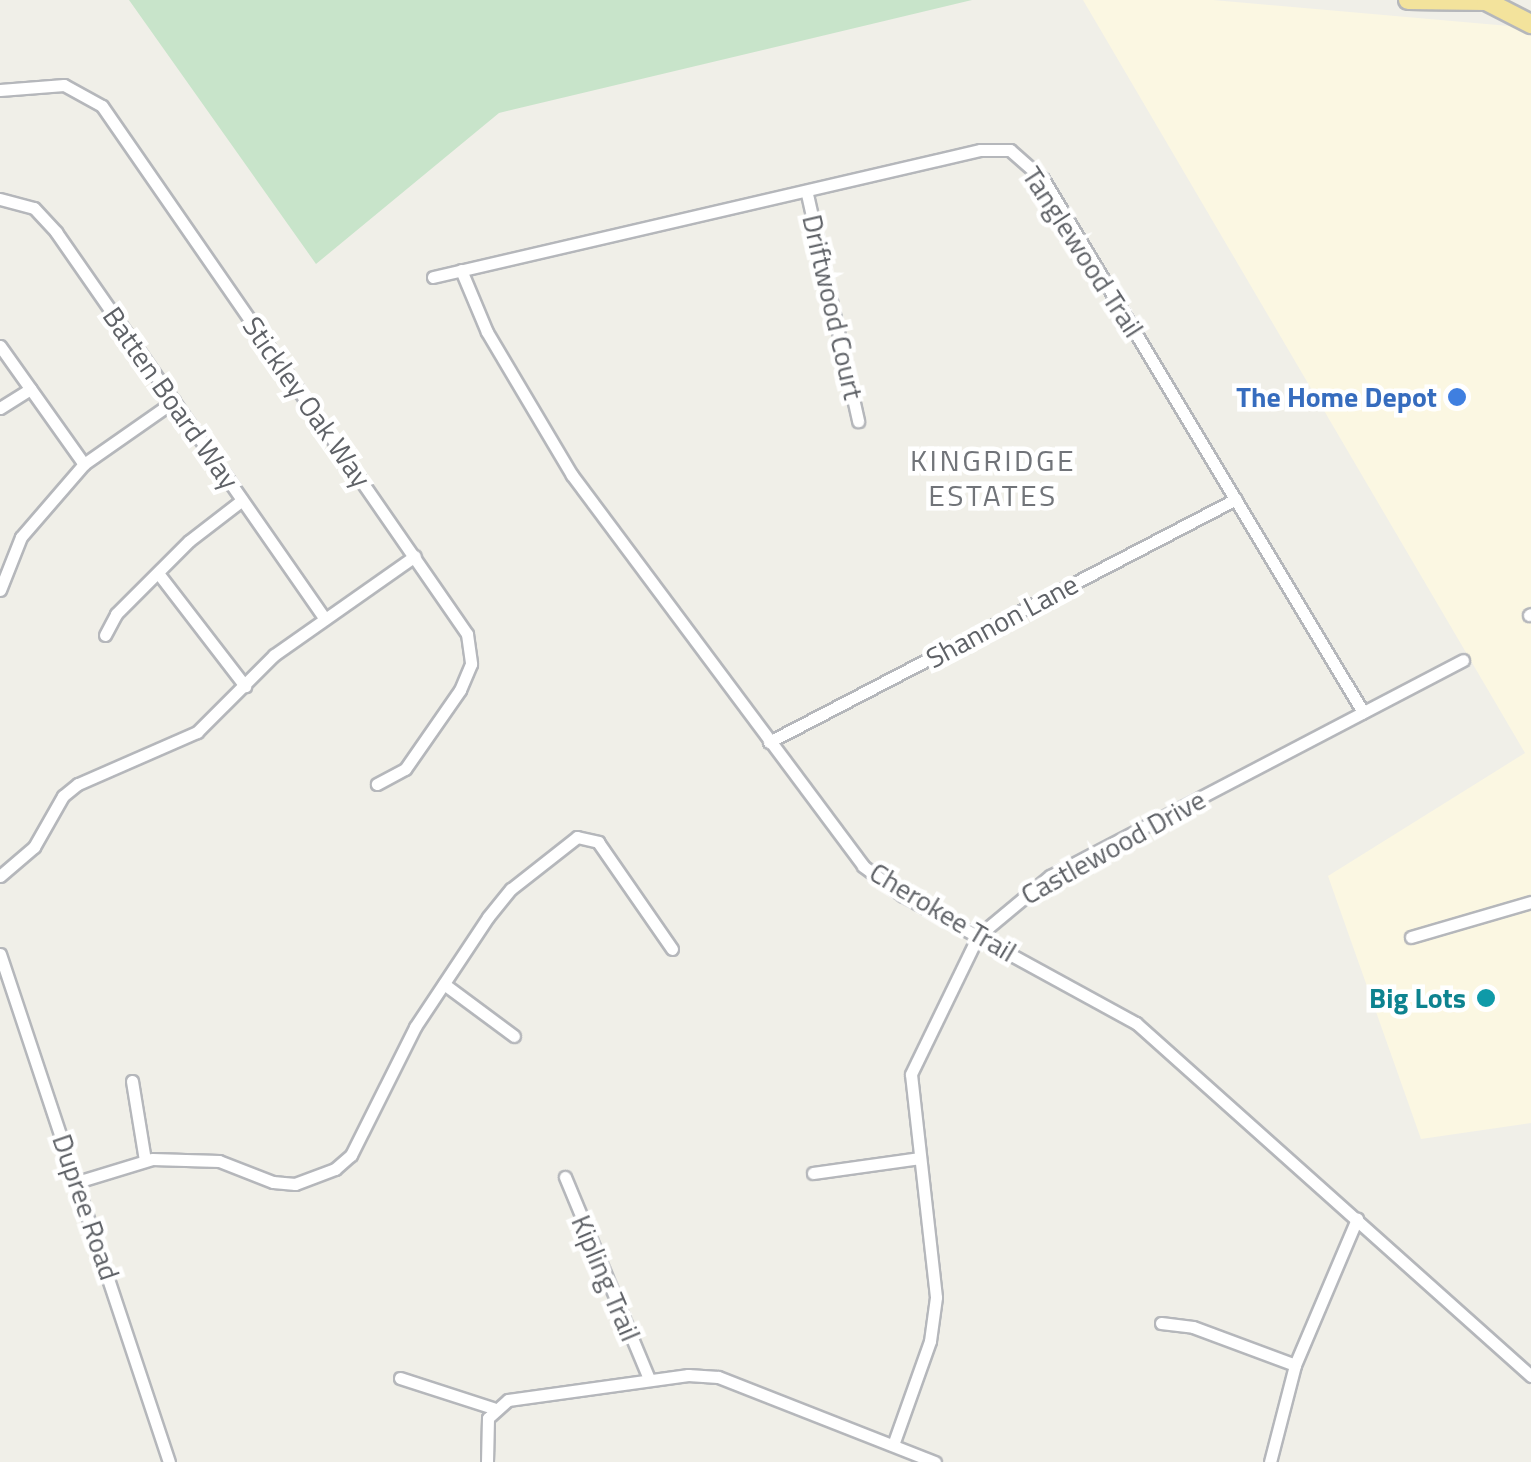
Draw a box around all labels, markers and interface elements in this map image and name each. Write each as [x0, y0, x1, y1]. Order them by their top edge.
street label: Tanglewood Trail [1015, 160, 1151, 344]
street label: Driftwood Court [795, 211, 871, 403]
street label: Batten Board Way [96, 301, 246, 495]
street label: Stickley Oak Way [236, 310, 378, 494]
place label: The Home Depot [1236, 380, 1437, 414]
marker: The Home Depot [1446, 386, 1468, 408]
district label: KINGRIDGE ESTATES [910, 442, 1076, 512]
street label: Shannon Lane [920, 567, 1084, 675]
street label: Castlewood Drive [1015, 782, 1211, 912]
street label: Cherokee Trail [864, 855, 1022, 969]
place label: Big Lots [1369, 981, 1466, 1015]
marker: Big Lots [1475, 987, 1497, 1009]
street label: Dupree Road [45, 1130, 127, 1284]
street label: Kipling Trail [564, 1210, 648, 1346]

